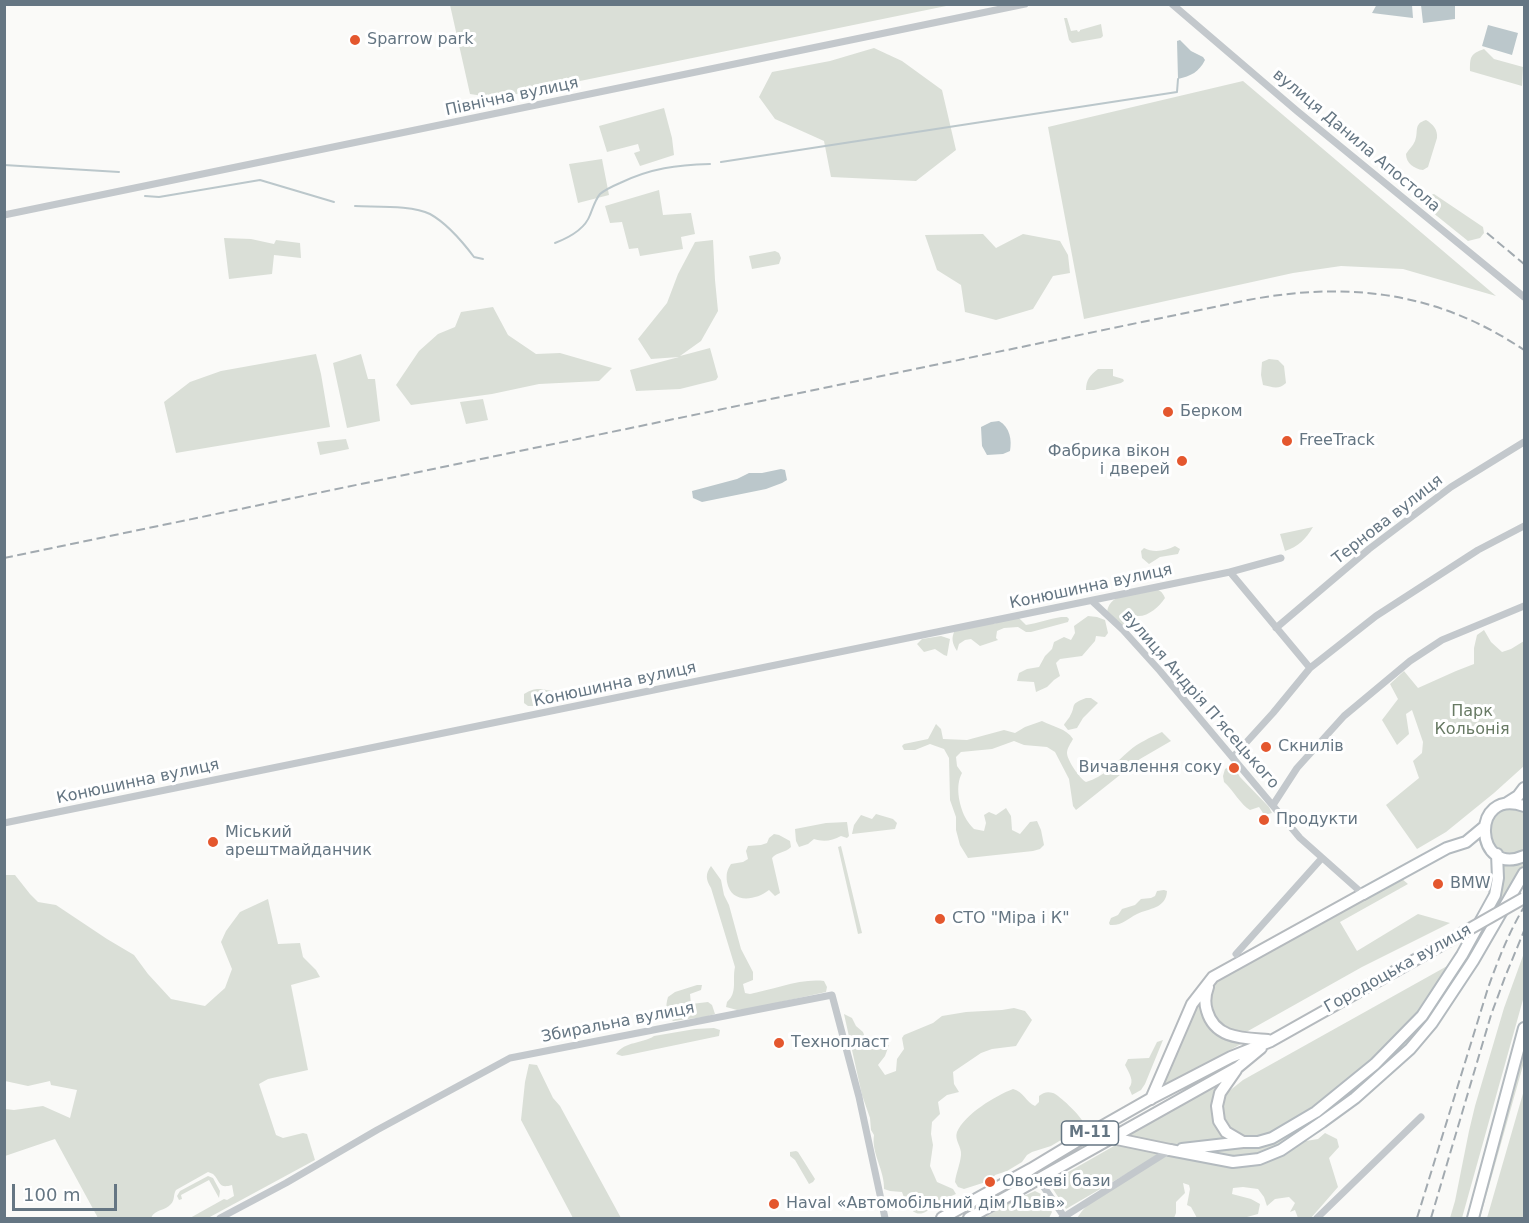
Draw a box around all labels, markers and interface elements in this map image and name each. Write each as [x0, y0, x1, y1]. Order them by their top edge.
place label: Sparrow park [367, 30, 473, 50]
marker: Sparrow park [348, 33, 362, 47]
street label: вулиця Данила Апостола [1268, 65, 1444, 217]
street label: Північна вулиця [444, 74, 580, 120]
place label: Берком [1180, 402, 1242, 422]
marker: Берком [1161, 405, 1175, 419]
place label: FreeTrack [1299, 431, 1375, 451]
marker: FreeTrack [1280, 434, 1294, 448]
place label: Фабрика вікон і дверей [1048, 442, 1170, 480]
marker: Фабрика вікон і дверей [1175, 454, 1189, 468]
street label: Тернова вулиця [1329, 471, 1447, 569]
street label: Конюшинна вулиця [1008, 560, 1174, 614]
street label: вулиця Андрія Пʼясецького [1117, 607, 1283, 793]
street label: Конюшинна вулиця [532, 658, 698, 712]
park label: Парк Кольонія [1434, 702, 1510, 740]
place label: Скнилів [1278, 737, 1344, 757]
marker: Скнилів [1259, 740, 1273, 754]
street label: Конюшинна вулиця [55, 755, 221, 809]
place label: Вичавлення соку [1079, 758, 1222, 778]
marker: Вичавлення соку [1227, 761, 1241, 775]
place label: Продукти [1276, 810, 1358, 830]
marker: Продукти [1257, 813, 1271, 827]
place label: Міський арештмайданчик [225, 823, 372, 861]
marker: Міський арештмайданчик [206, 835, 220, 849]
place label: BMW [1450, 874, 1491, 894]
marker: BMW [1431, 877, 1445, 891]
place label: СТО "Міра і К" [952, 909, 1070, 929]
marker: СТО "Міра і К" [933, 912, 947, 926]
street label: Городоцька вулиця [1321, 921, 1475, 1017]
street label: Збиральна вулиця [540, 999, 696, 1047]
place label: Технопласт [791, 1033, 889, 1053]
marker: Технопласт [772, 1036, 786, 1050]
road number: М-11 [1062, 1121, 1118, 1145]
scale bar [15, 1172, 120, 1210]
place label: Овочеві бази [1002, 1172, 1111, 1192]
marker: Овочеві бази [983, 1175, 997, 1189]
text: 100 m [23, 1184, 81, 1205]
place label: Haval «Автомобільний дім Львів» [786, 1194, 1065, 1214]
marker: Haval «Автомобільний дім Львів» [767, 1197, 781, 1211]

